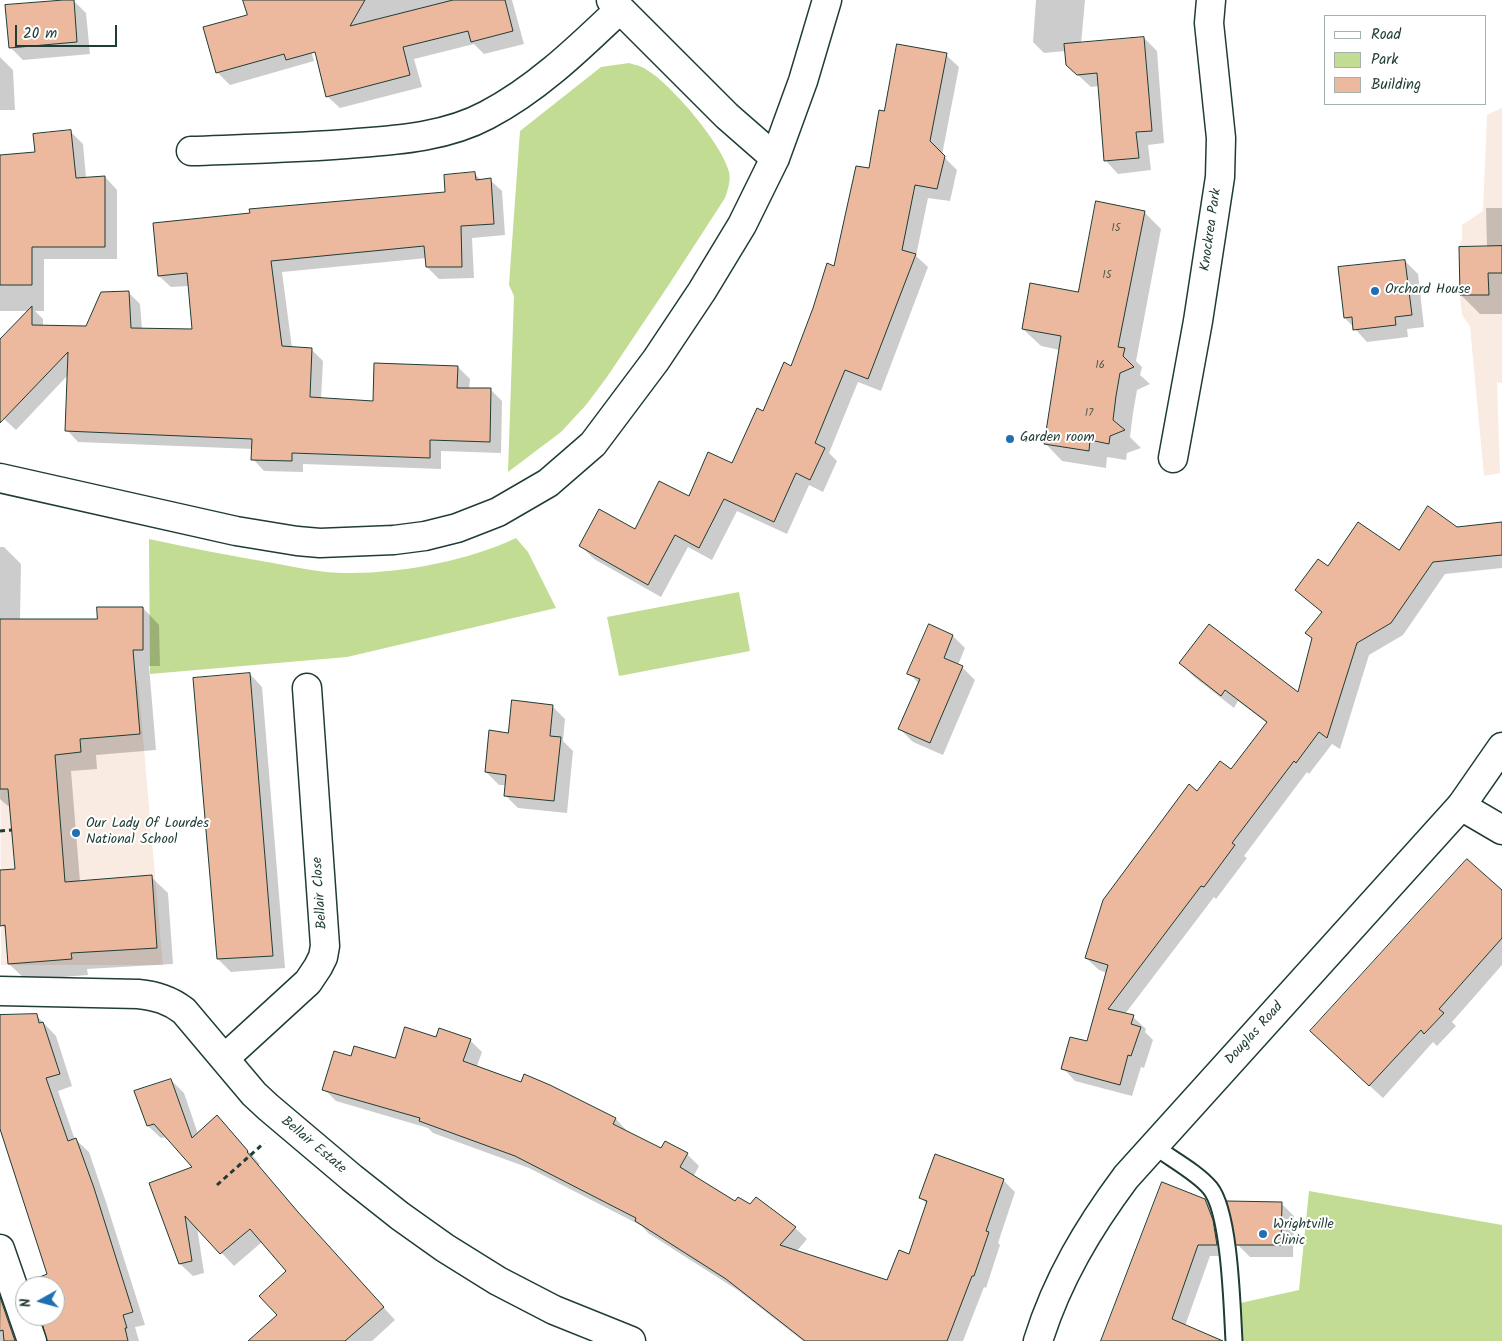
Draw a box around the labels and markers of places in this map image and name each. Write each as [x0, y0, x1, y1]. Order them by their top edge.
place label: Orchard House [1385, 283, 1470, 299]
marker: Orchard House [1369, 285, 1381, 297]
place label: Garden room [1020, 431, 1095, 447]
marker: Garden room [1004, 433, 1016, 445]
place label: Our Lady Of Lourdes National School [86, 817, 209, 850]
marker: Our Lady Of Lourdes National School [70, 827, 82, 839]
place label: Wrightville Clinic [1273, 1218, 1334, 1250]
marker: Wrightville Clinic [1257, 1228, 1269, 1240]

